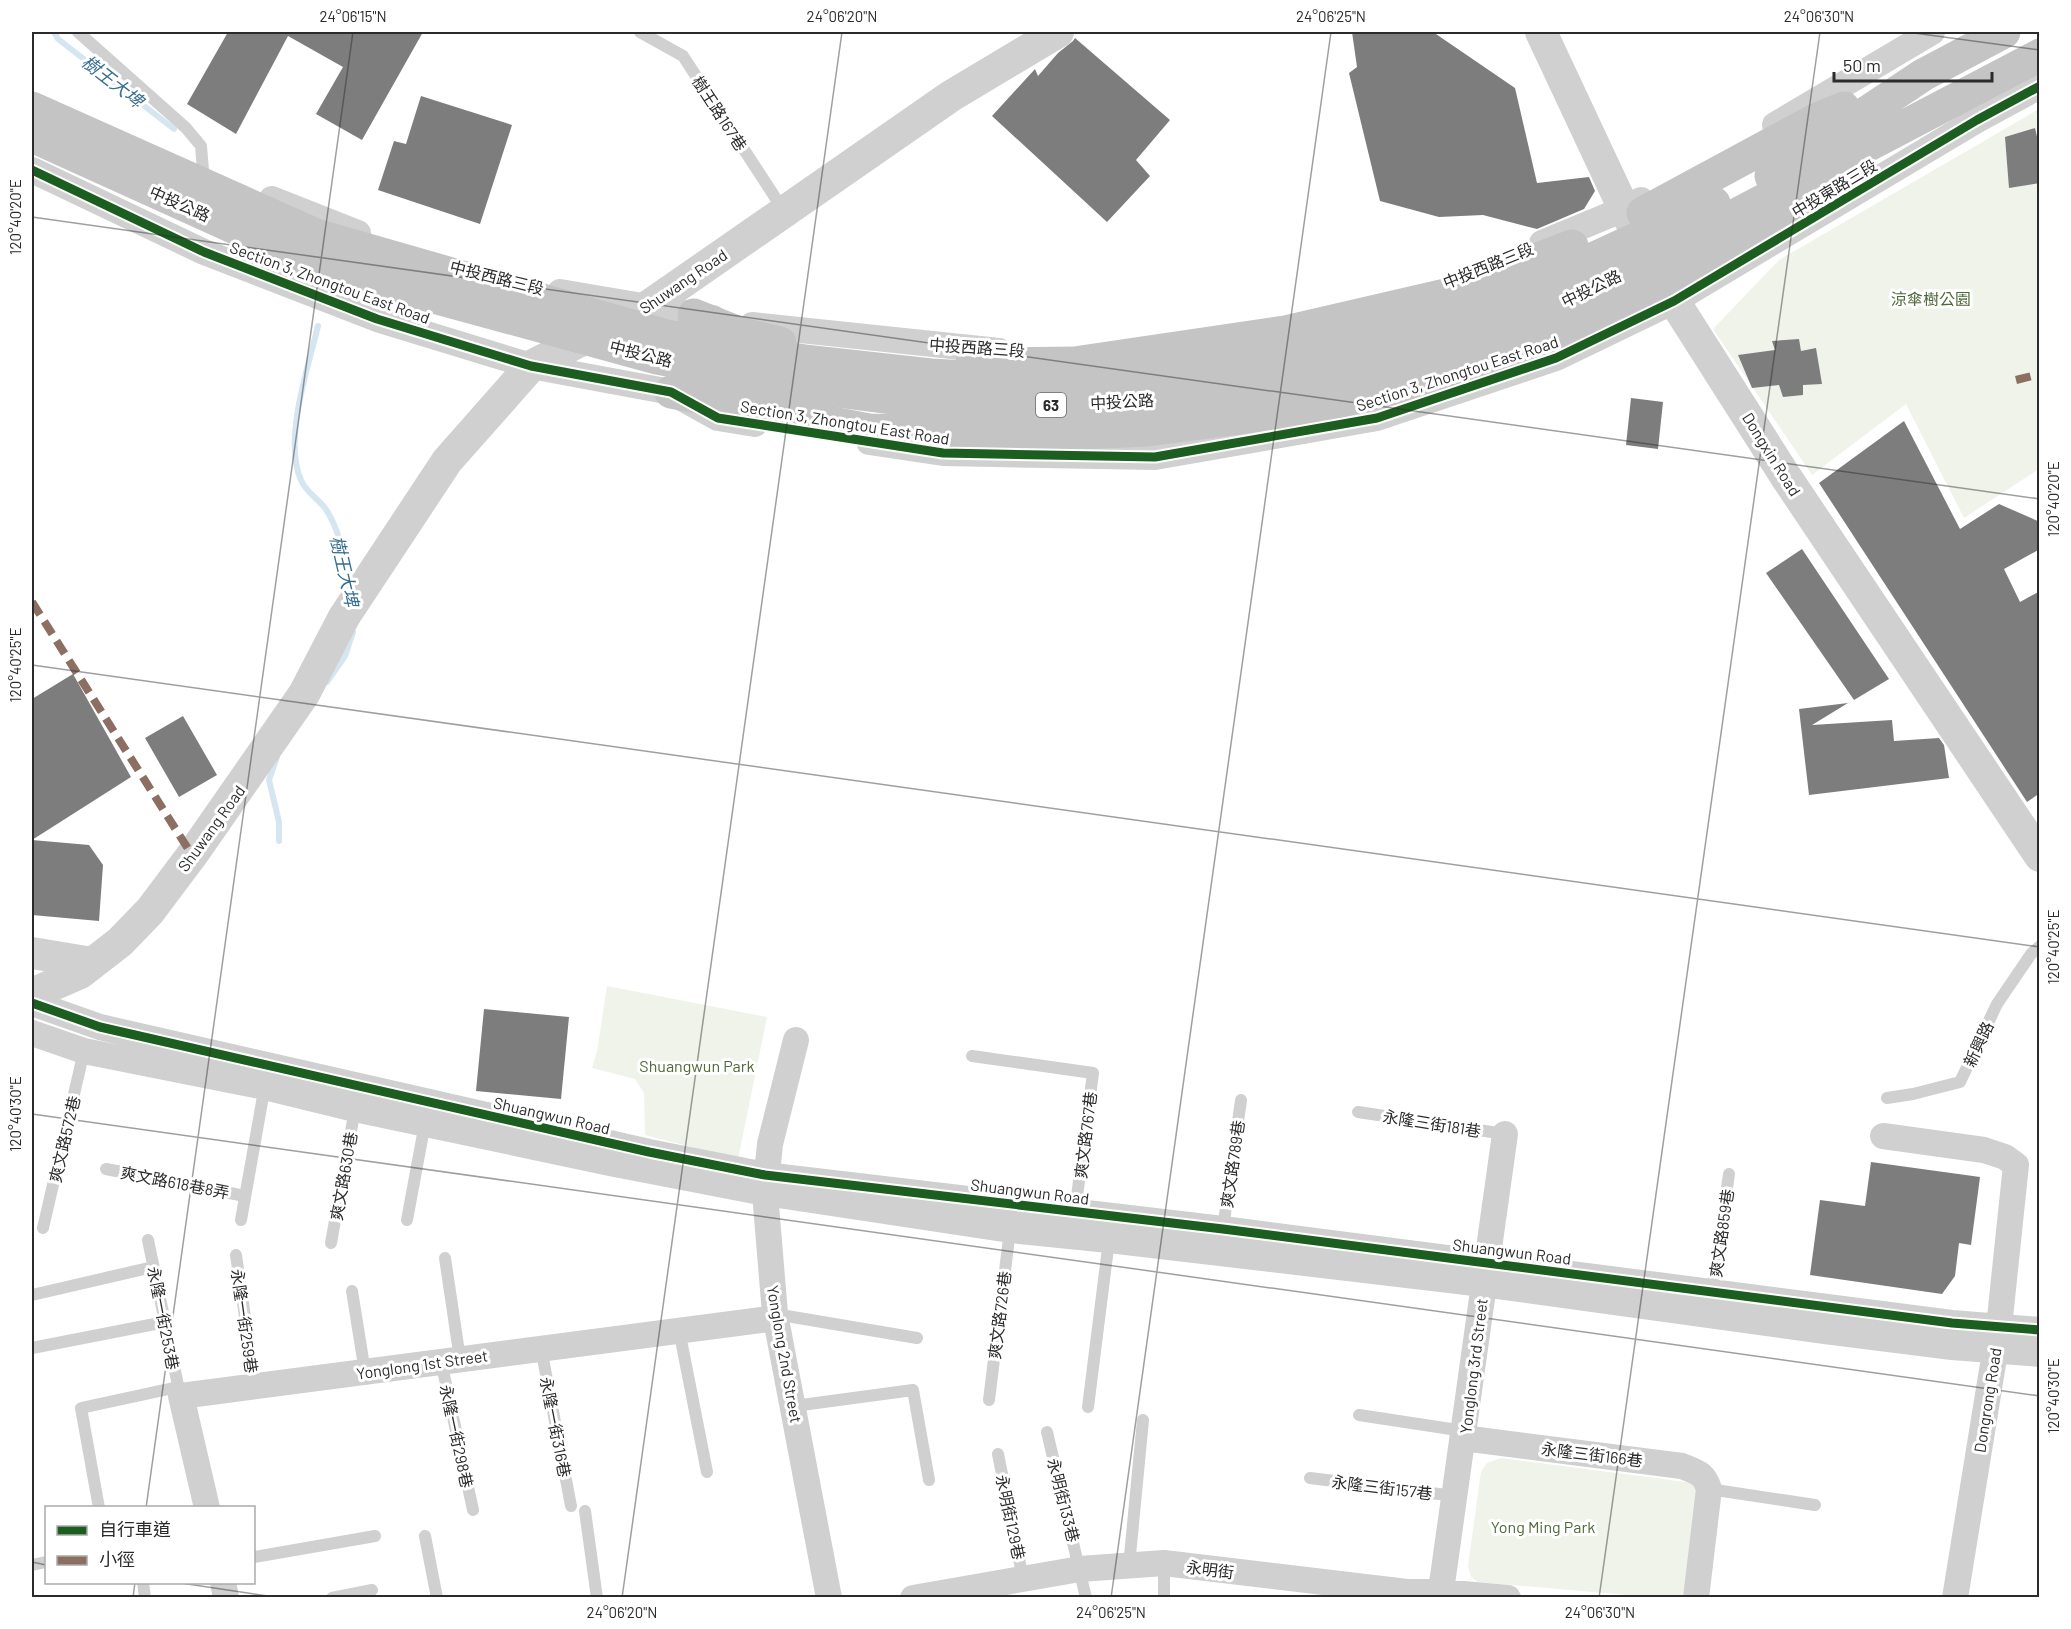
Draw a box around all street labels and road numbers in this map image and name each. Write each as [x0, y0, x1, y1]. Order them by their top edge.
street label: 樹王路167巷 [689, 72, 751, 154]
street label: 中投東路三段 [1788, 155, 1880, 221]
street label: 中投公路 [147, 181, 213, 225]
street label: Section 3, Zhongtou East Road [227, 237, 433, 327]
street label: 中投西路三段 [1440, 238, 1536, 292]
street label: Shuwang Road [635, 245, 731, 317]
street label: 中投西路三段 [448, 256, 546, 298]
street label: 中投公路 [1558, 265, 1624, 311]
street label: Section 3, Zhongtou East Road [1353, 331, 1561, 415]
street label: 中投西路三段 [928, 334, 1026, 360]
street label: 中投公路 [608, 336, 674, 370]
street label: 中投公路 [1090, 390, 1154, 412]
road number: 63 [1036, 393, 1066, 417]
street label: Section 3, Zhongtou East Road [739, 396, 951, 448]
street label: Dongxin Road [1739, 409, 1805, 499]
street label: Shuwang Road [173, 781, 249, 875]
street label: 新興路 [1959, 1018, 1997, 1070]
street label: 爽文路767巷 [1070, 1090, 1100, 1180]
street label: Shuangwun Road [492, 1092, 612, 1138]
street label: 爽文路572巷 [45, 1094, 83, 1184]
street label: 永隆三街181巷 [1382, 1106, 1482, 1140]
street label: 爽文路789巷 [1216, 1119, 1248, 1209]
street label: 爽文路630巷 [326, 1130, 360, 1222]
street label: 爽文路618巷8弄 [119, 1162, 231, 1202]
street label: Shuangwun Road [970, 1174, 1090, 1208]
street label: 爽文路859巷 [1705, 1188, 1737, 1278]
street label: Shuangwun Road [1452, 1234, 1572, 1268]
street label: 永隆一街253巷 [145, 1265, 183, 1371]
street label: 永隆一街259巷 [228, 1268, 262, 1374]
street label: 爽文路726巷 [984, 1270, 1014, 1360]
street label: Yonglong 2nd Street [764, 1284, 806, 1424]
street label: Yonglong 3rd Street [1455, 1297, 1491, 1435]
street label: Yonglong 1st Street [355, 1345, 489, 1383]
street label: Dongrong Road [1969, 1346, 2005, 1454]
street label: 永隆一街316巷 [537, 1375, 575, 1479]
street label: 永隆一街298巷 [437, 1383, 477, 1489]
street label: 永隆三街166巷 [1540, 1438, 1644, 1470]
street label: 永明街133巷 [1044, 1456, 1084, 1544]
street label: 永隆三街157巷 [1331, 1471, 1433, 1503]
street label: 永明街129巷 [993, 1473, 1029, 1561]
street label: 永明街 [1185, 1557, 1235, 1581]

